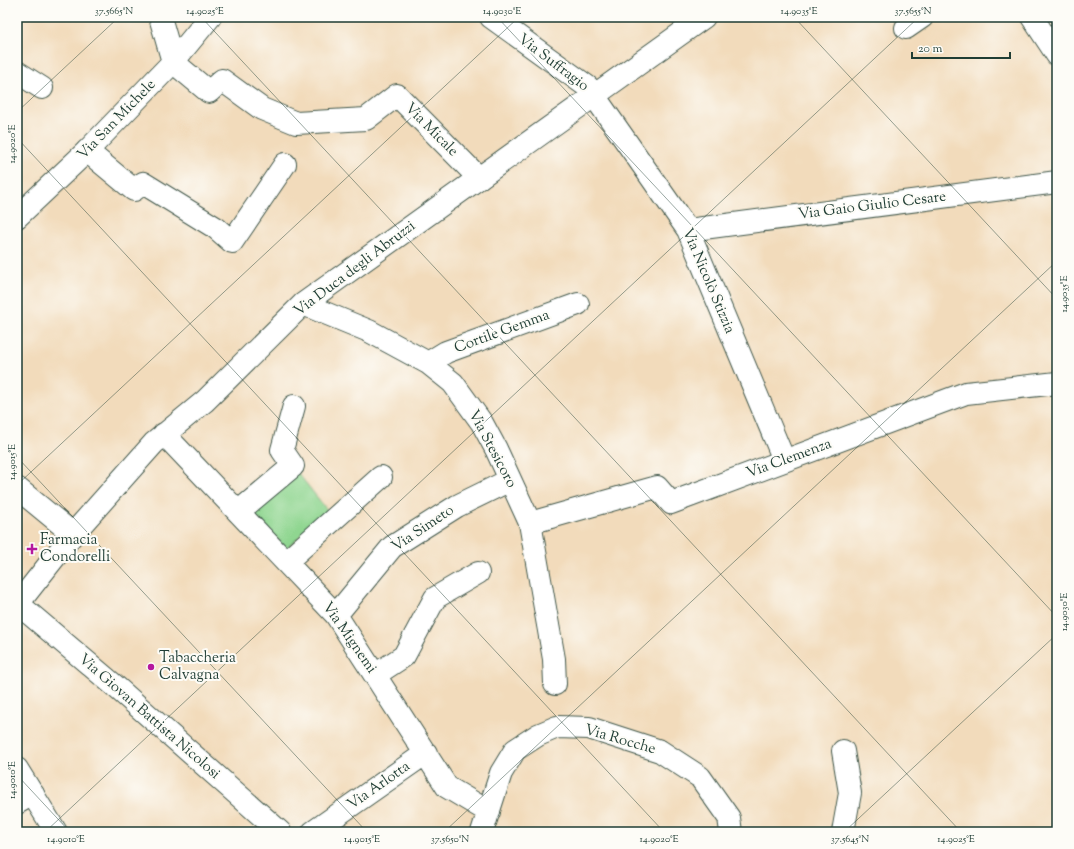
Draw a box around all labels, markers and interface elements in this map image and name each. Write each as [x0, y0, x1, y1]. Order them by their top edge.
text: 37.5665°N [95, 4, 133, 19]
text: 14.9025°E [186, 4, 224, 19]
text: 14.9030°E [483, 4, 521, 19]
text: 14.9035°E [781, 4, 818, 19]
text: 37.5655°N [895, 4, 932, 19]
street label: Via Suffragio [513, 29, 593, 97]
scale bar [912, 34, 1010, 60]
text: 20 m [918, 40, 943, 58]
street label: Via San Michele [73, 75, 161, 165]
street label: Via Micale [399, 98, 463, 162]
text: 14.9020°E [5, 124, 20, 164]
street label: Via Gaio Giulio Cesare [797, 186, 947, 226]
street label: Via Duca degli Abruzzi [290, 216, 420, 322]
street label: Via Nicolò Stizzia [676, 225, 740, 337]
text: 14.9035°E [1057, 276, 1072, 313]
street label: Cortile Gemma [451, 305, 553, 359]
street label: Via Stesicoro [463, 406, 521, 492]
street label: Via Clemenza [743, 434, 835, 484]
text: 14.9015°E [5, 444, 20, 480]
street label: Via Simeto [388, 500, 458, 558]
place label: Farmacia Condorelli [40, 530, 110, 568]
marker: Farmacia Condorelli [27, 544, 37, 554]
text: 14.9030°E [1057, 593, 1072, 631]
street label: Via Mignemi [317, 598, 381, 678]
place label: Tabaccheria Calvagna [159, 648, 236, 686]
street label: Via Giovan Battista Nicolosi [73, 649, 225, 785]
marker: Tabaccheria Calvagna [146, 662, 156, 672]
street label: Via Rocche [582, 720, 658, 760]
street label: Via Arlotta [343, 757, 415, 815]
text: 14.9010°E [5, 761, 20, 799]
text: 14.9010°E [47, 832, 85, 847]
text: 14.9015°E [344, 832, 380, 847]
text: 37.5650°N [431, 832, 469, 847]
text: 14.9020°E [639, 832, 679, 847]
text: 37.5645°N [831, 832, 869, 847]
text: 14.9025°E [937, 832, 975, 847]

